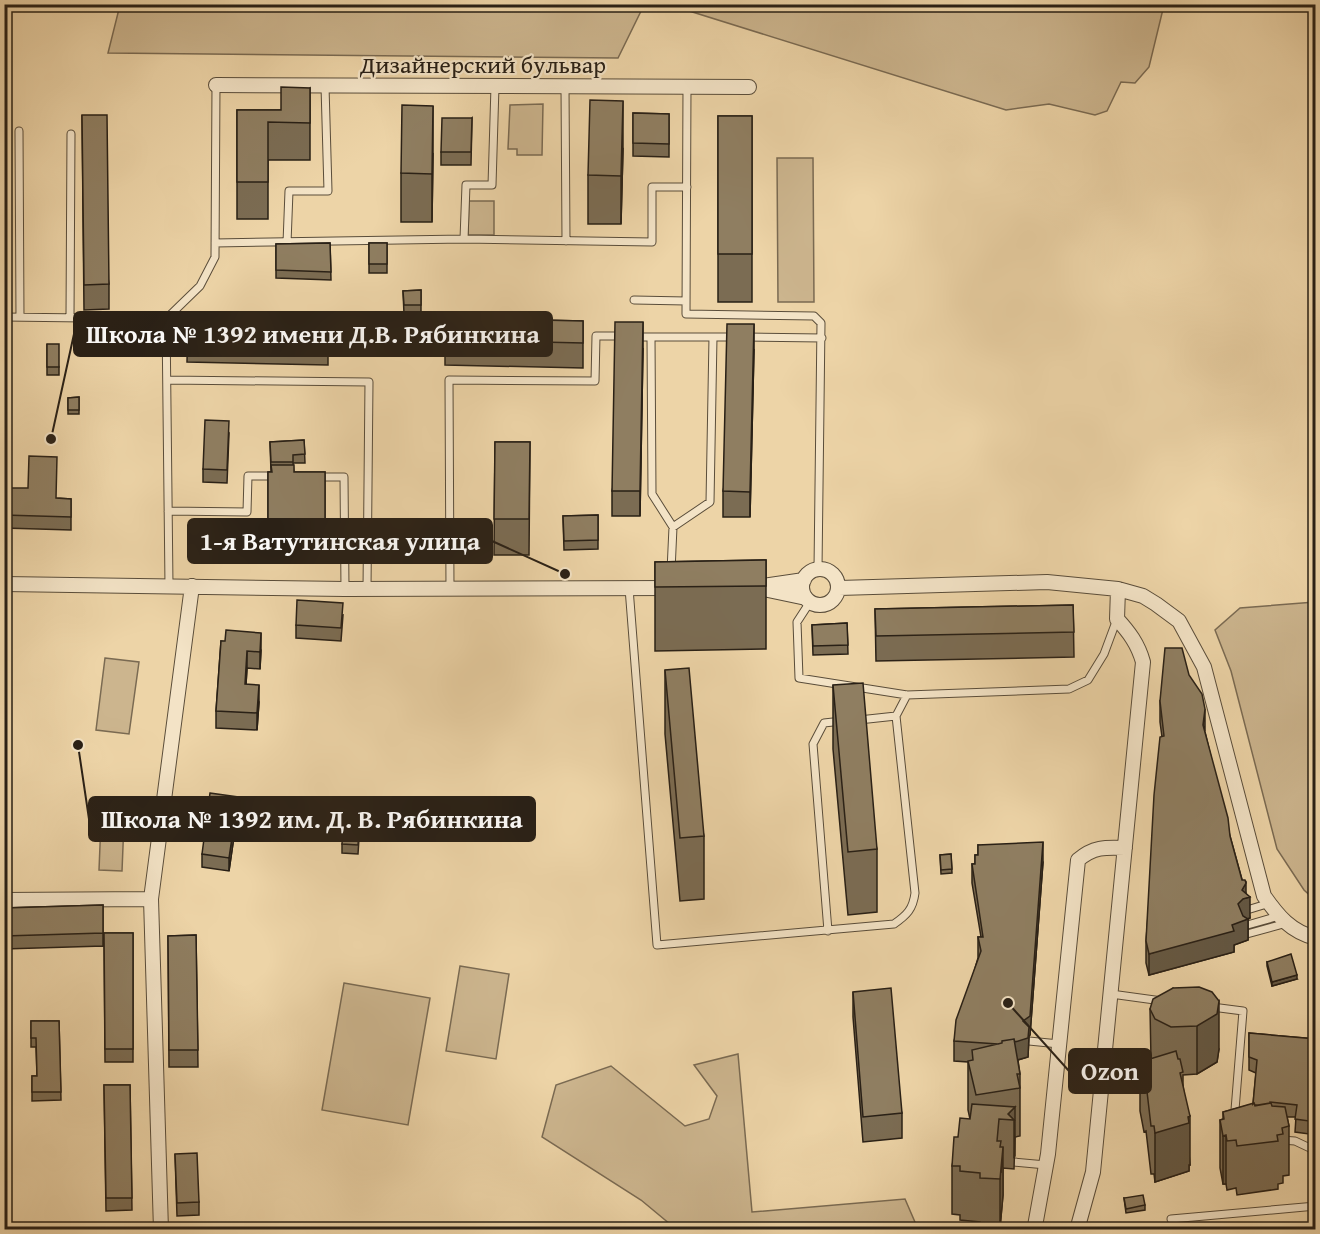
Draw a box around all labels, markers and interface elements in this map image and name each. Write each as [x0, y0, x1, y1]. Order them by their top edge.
street label: Дизайнерский бульвар [359, 47, 606, 82]
callout: Школа № 1392 имени Д.В. Рябинкина [74, 312, 552, 356]
text: Школа № 1392 имени Д.В. Рябинкина [86, 314, 541, 353]
callout: 1-я Ватутинская улица [188, 519, 492, 563]
text: 1-я Ватутинская улица [200, 521, 481, 560]
callout: Школа № 1392 им. Д. В. Рябинкина [89, 797, 535, 841]
text: Школа № 1392 им. Д. В. Рябинкина [101, 799, 524, 838]
callout: Ozon [1069, 1049, 1151, 1093]
text: Ozon [1081, 1051, 1140, 1090]

